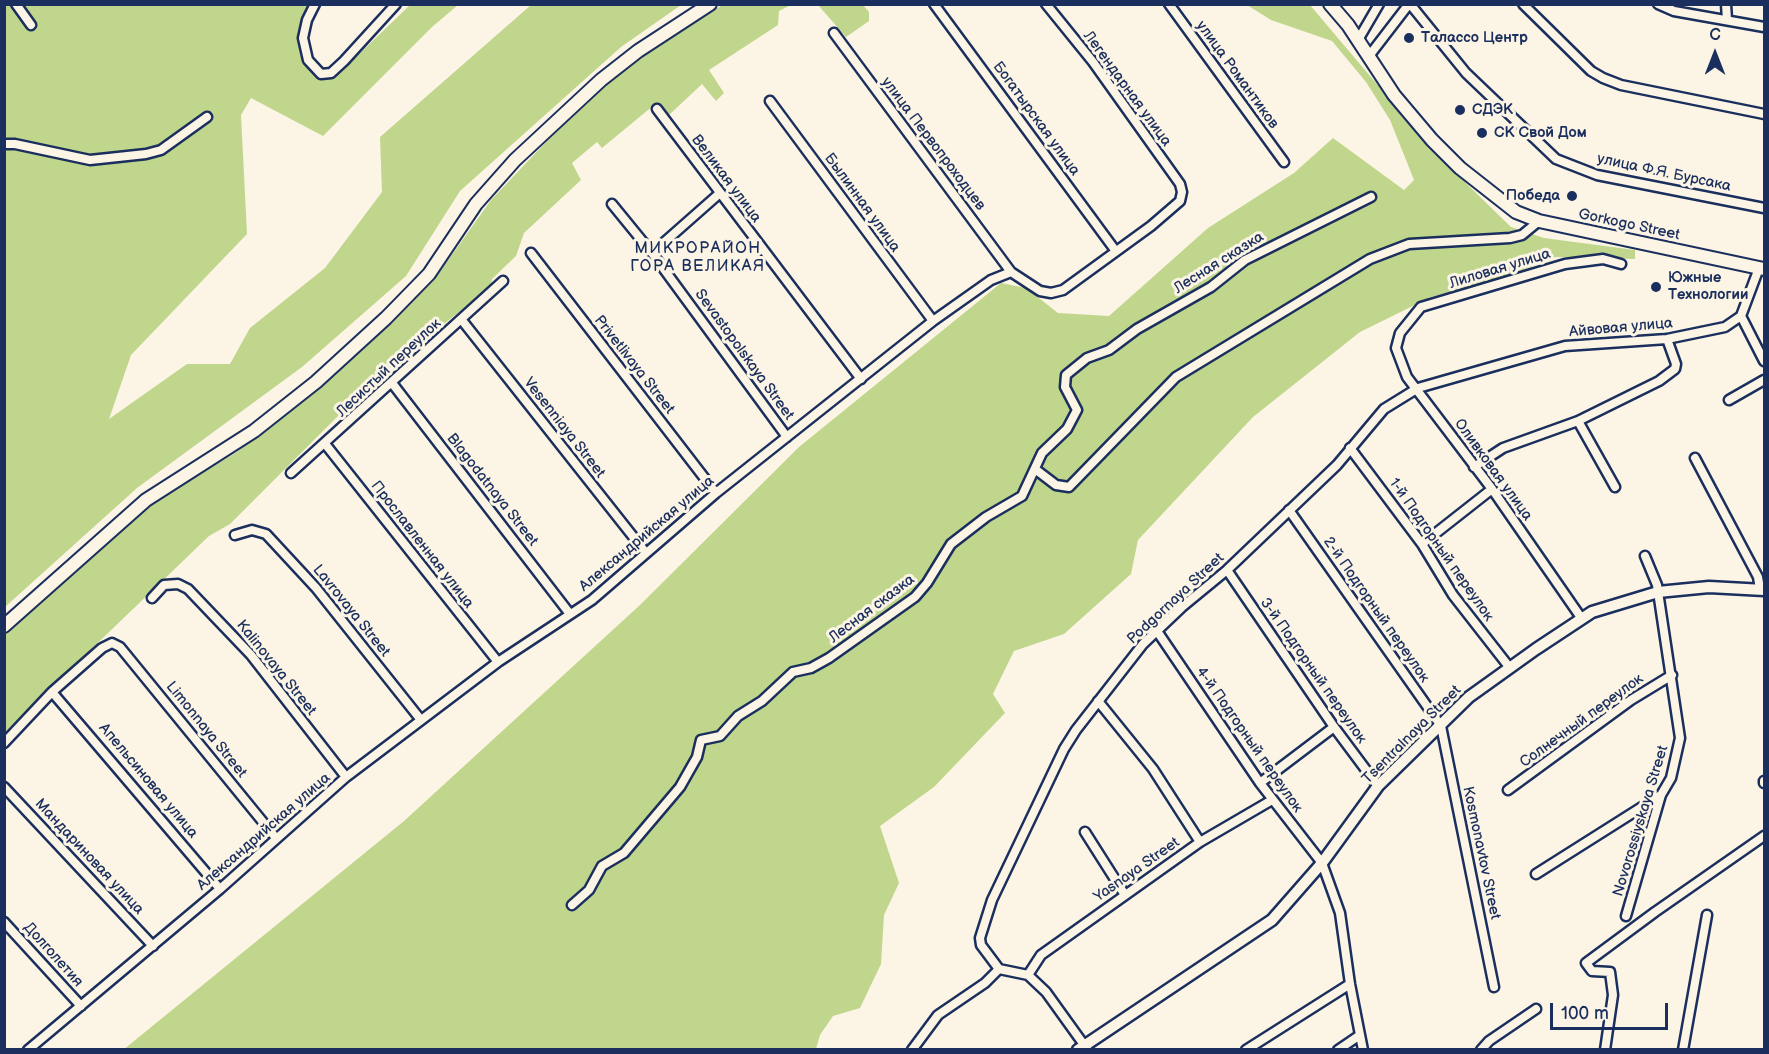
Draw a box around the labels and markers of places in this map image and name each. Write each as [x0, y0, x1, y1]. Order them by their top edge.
place label: Талассо Центр [1421, 29, 1528, 47]
marker: Талассо Центр [1402, 31, 1416, 45]
place label: СДЭК [1472, 101, 1513, 119]
marker: СДЭК [1453, 103, 1467, 117]
place label: СК Свой Дом [1494, 124, 1587, 142]
marker: СК Свой Дом [1475, 126, 1489, 140]
place label: Победа [1506, 187, 1560, 205]
marker: Победа [1565, 189, 1579, 203]
place label: Южные Технологии [1668, 269, 1748, 304]
marker: Южные Технологии [1649, 280, 1663, 294]

